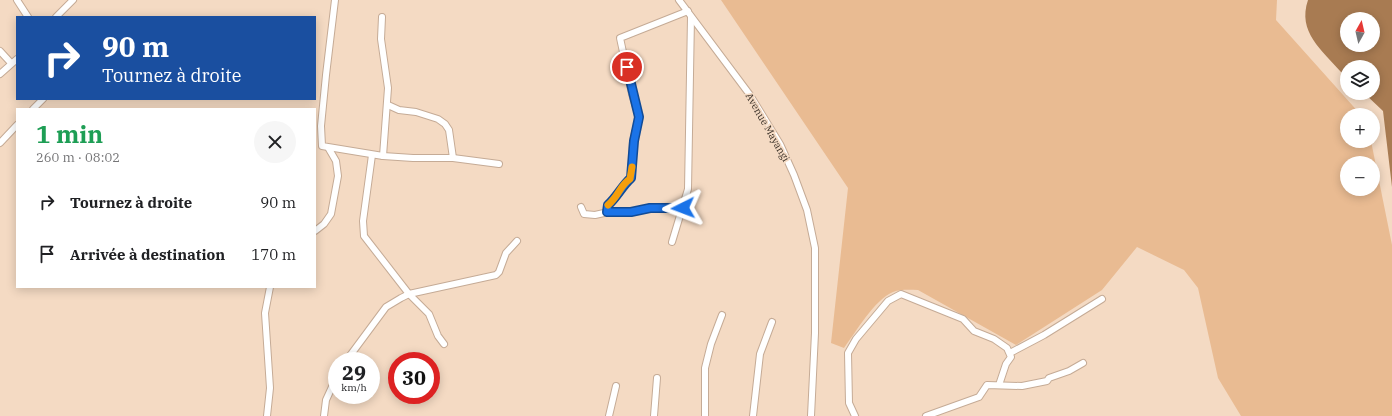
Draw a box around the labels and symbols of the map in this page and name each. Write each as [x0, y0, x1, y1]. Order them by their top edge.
north arrow [1340, 12, 1380, 52]
pin [610, 50, 644, 84]
street label: Avenue Mayangi [743, 91, 792, 164]
position arrow [662, 187, 704, 229]
speed limit sign: 30 [388, 352, 440, 404]

